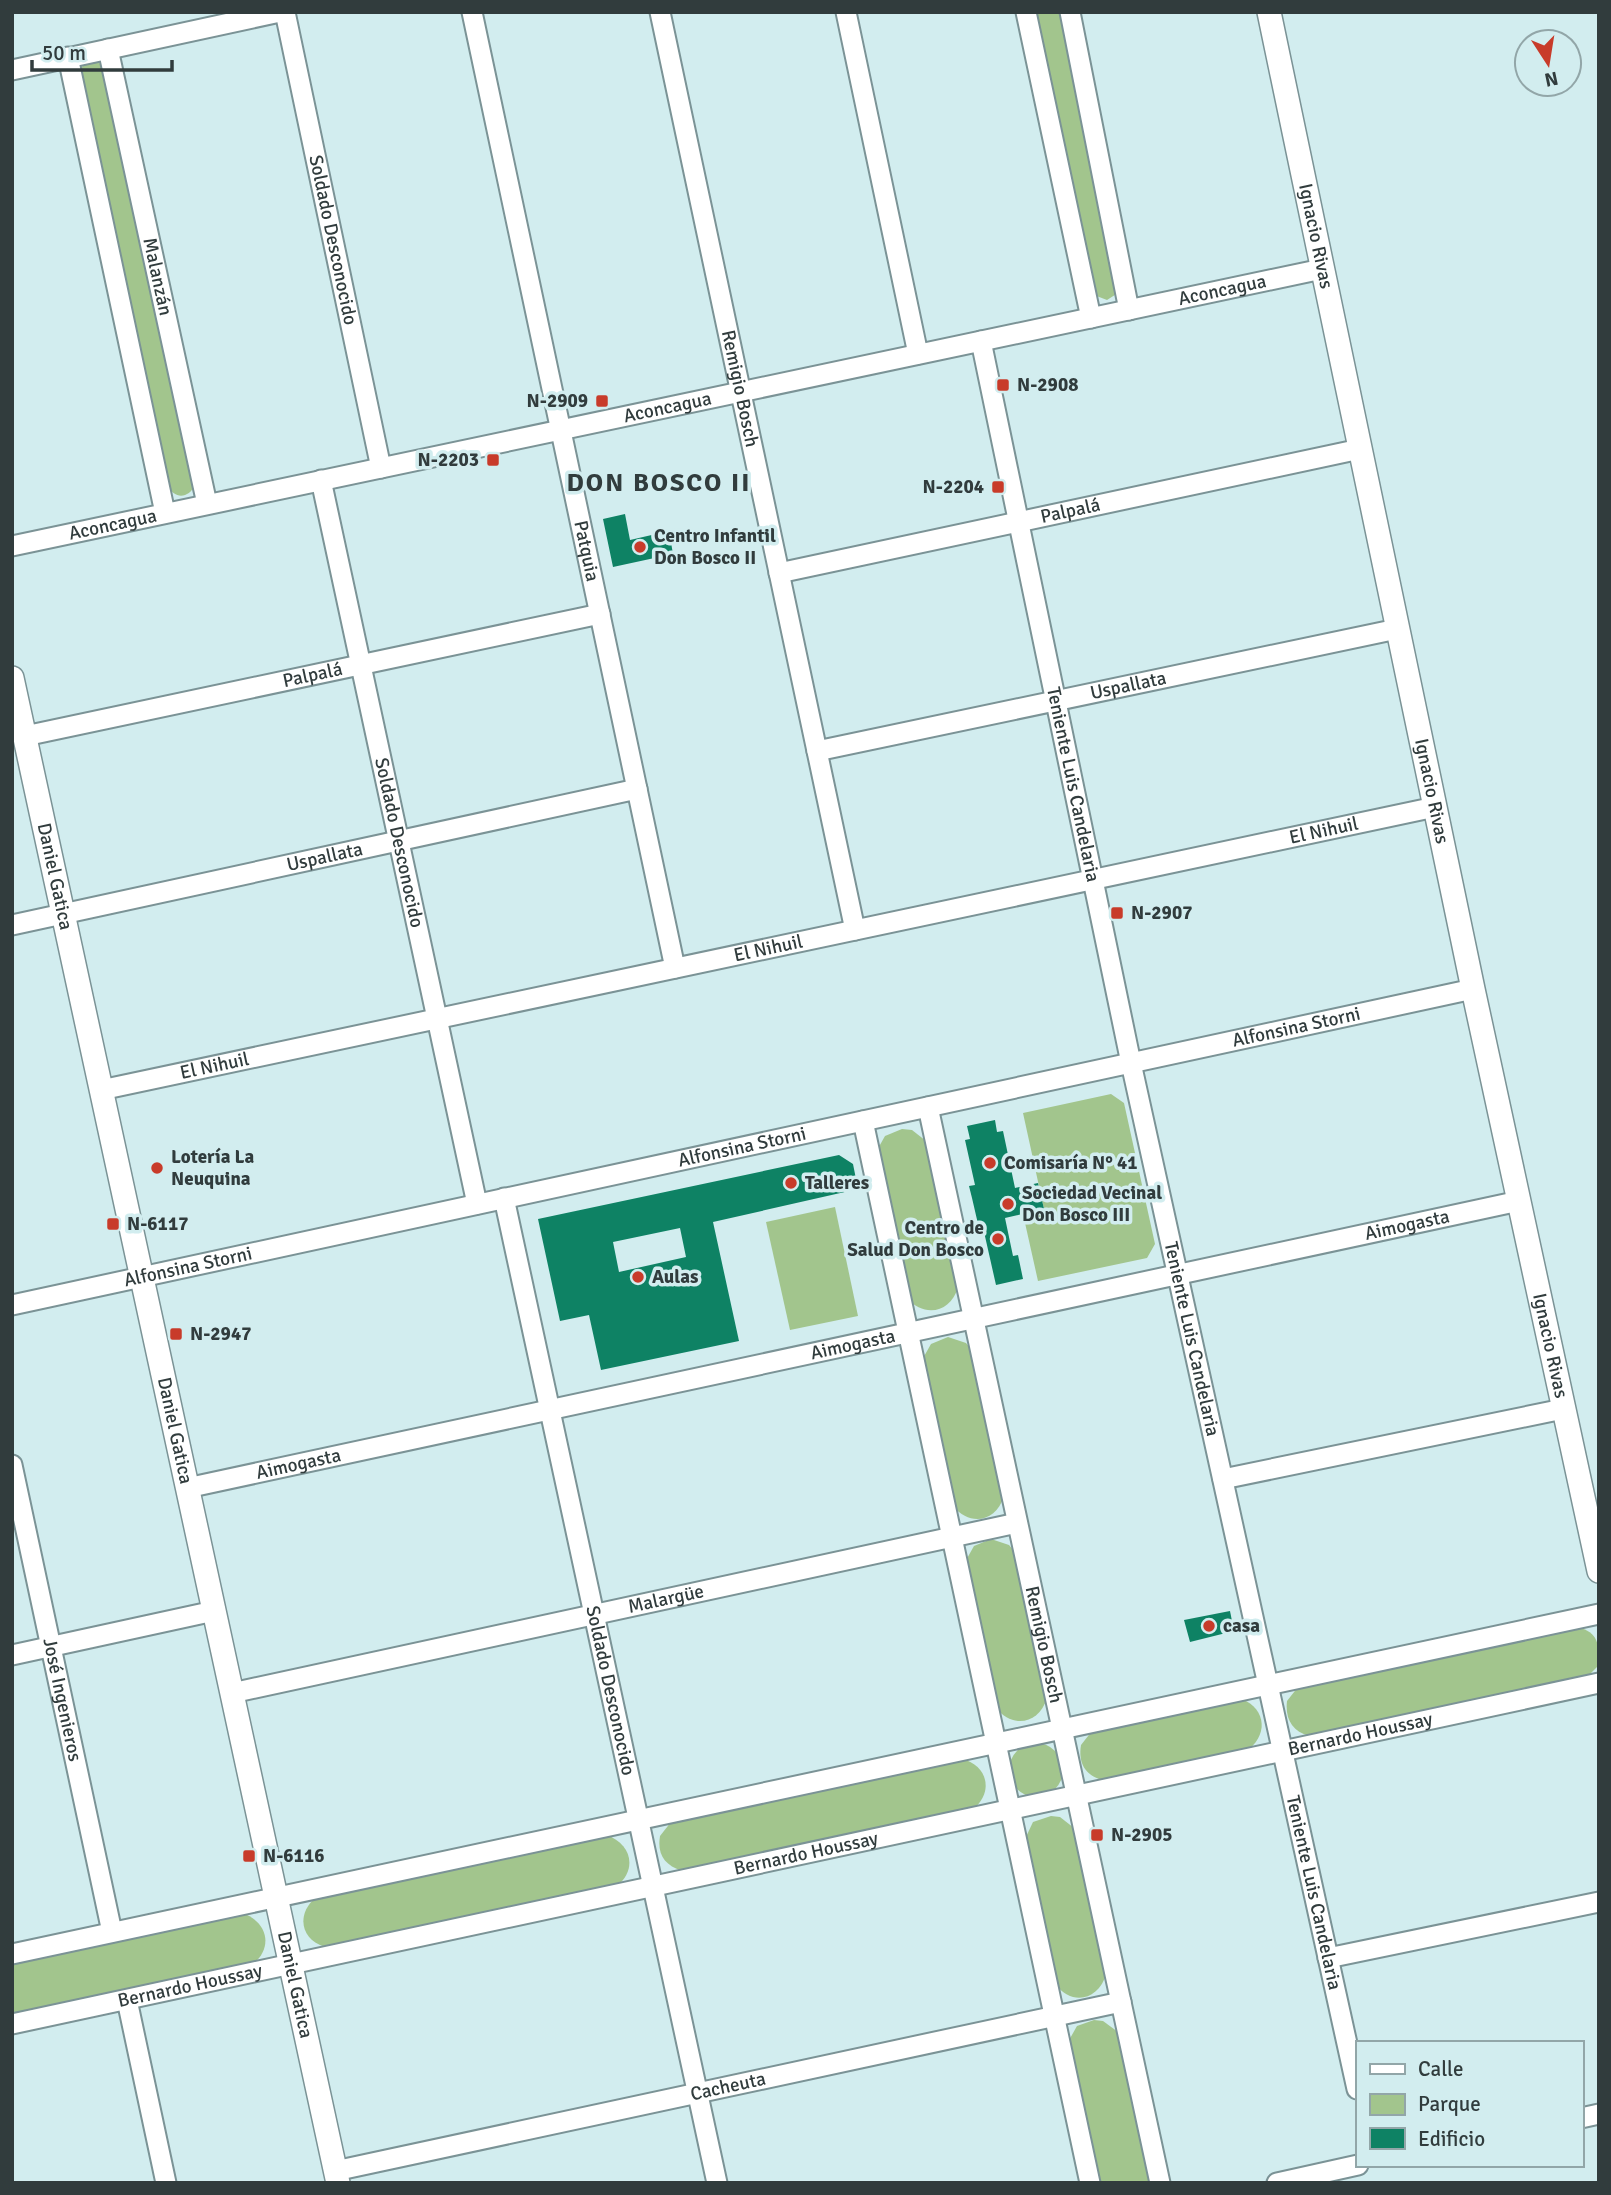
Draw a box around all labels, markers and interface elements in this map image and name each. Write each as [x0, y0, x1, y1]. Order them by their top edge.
scale bar [32, 28, 172, 72]
north arrow [1513, 28, 1583, 98]
text: 50 m [42, 40, 86, 66]
text: N [1542, 66, 1560, 92]
street label: Soldado Desconocido [303, 153, 363, 327]
street label: Ignacio Rivas [1293, 181, 1338, 291]
street label: Malanzán [137, 235, 178, 318]
street label: Aconcagua [1176, 269, 1268, 311]
street label: Remigio Bosch [716, 328, 764, 449]
place label: N-2908 [1017, 373, 1078, 397]
marker: N-2908 [995, 377, 1011, 393]
street label: Aconcagua [621, 386, 714, 428]
place label: N-2909 [527, 389, 588, 413]
marker: N-2909 [594, 393, 610, 409]
place label: N-2203 [418, 448, 479, 472]
marker: N-2203 [485, 452, 501, 468]
district label: DON BOSCO II [567, 467, 751, 499]
place label: N-2204 [923, 475, 984, 499]
marker: N-2204 [990, 479, 1006, 495]
street label: Palpalá [1038, 493, 1103, 529]
street label: Aconcagua [67, 504, 159, 546]
street label: Patquia [568, 518, 605, 584]
place label: Centro Infantil Don Bosco II [654, 524, 776, 570]
marker: Centro Infantil Don Bosco II [632, 539, 648, 555]
street label: Palpalá [280, 657, 345, 693]
street label: Uspallata [1088, 666, 1168, 705]
street label: Teniente Luis Candelaria [1041, 685, 1105, 884]
street label: Ignacio Rivas [1409, 736, 1454, 846]
street label: Soldado Desconocido [369, 756, 429, 930]
street label: El Nihuil [1287, 812, 1361, 850]
street label: Daniel Gatica [32, 821, 78, 932]
street label: Uspallata [285, 837, 365, 877]
place label: N-2907 [1131, 901, 1192, 925]
marker: N-2907 [1109, 905, 1125, 921]
street label: El Nihuil [731, 929, 805, 967]
street label: Alfonsina Storni [1230, 1002, 1363, 1053]
street label: El Nihuil [178, 1047, 251, 1085]
street label: Alfonsina Storni [676, 1122, 808, 1173]
place label: Lotería La Neuquina [171, 1145, 254, 1191]
place label: Comisaría N° 41 [1004, 1151, 1138, 1175]
marker: Comisaría N° 41 [982, 1155, 998, 1171]
marker: Lotería La Neuquina [149, 1160, 165, 1176]
place label: Talleres [805, 1171, 869, 1195]
marker: Talleres [783, 1175, 799, 1191]
place label: Sociedad Vecinal Don Bosco III [1022, 1181, 1162, 1227]
marker: Sociedad Vecinal Don Bosco III [1000, 1196, 1016, 1212]
street label: Aimogasta [1362, 1204, 1452, 1246]
place label: N-6117 [127, 1212, 188, 1236]
marker: N-6117 [105, 1216, 121, 1232]
place label: Centro de Salud Don Bosco [847, 1216, 984, 1262]
marker: Centro de Salud Don Bosco [990, 1231, 1006, 1247]
street label: Teniente Luis Candelaria [1159, 1239, 1225, 1439]
street label: Alfonsina Storni [122, 1241, 254, 1292]
place label: Aulas [652, 1265, 698, 1289]
marker: Aulas [630, 1269, 646, 1285]
street label: Ignacio Rivas [1527, 1291, 1573, 1400]
place label: N-2947 [190, 1322, 251, 1346]
street label: Aimogasta [808, 1324, 897, 1365]
marker: N-2947 [168, 1326, 184, 1342]
street label: Daniel Gatica [152, 1375, 198, 1486]
street label: Aimogasta [254, 1443, 343, 1485]
street label: Malargüe [626, 1579, 706, 1619]
street label: Remigio Bosch [1020, 1584, 1068, 1705]
street label: Soldado Desconocido [580, 1603, 641, 1778]
place label: casa [1223, 1614, 1260, 1638]
marker: casa [1201, 1618, 1217, 1634]
street label: José Ingenieros [37, 1636, 87, 1764]
street label: Bernardo Houssay [1286, 1707, 1435, 1761]
street label: Teniente Luis Candelaria [1281, 1793, 1347, 1992]
place label: N-2905 [1111, 1823, 1172, 1847]
street label: Bernardo Houssay [731, 1826, 880, 1881]
marker: N-2905 [1089, 1827, 1105, 1843]
place label: N-6116 [263, 1844, 324, 1868]
marker: N-6116 [241, 1848, 257, 1864]
street label: Daniel Gatica [272, 1929, 318, 2040]
street label: Bernardo Houssay [116, 1959, 264, 2013]
legend [1356, 2041, 1583, 2167]
text: Calle [1418, 2056, 1464, 2082]
street label: Cacheuta [688, 2067, 768, 2106]
text: Parque [1418, 2091, 1481, 2117]
text: Edificio [1418, 2126, 1485, 2152]

